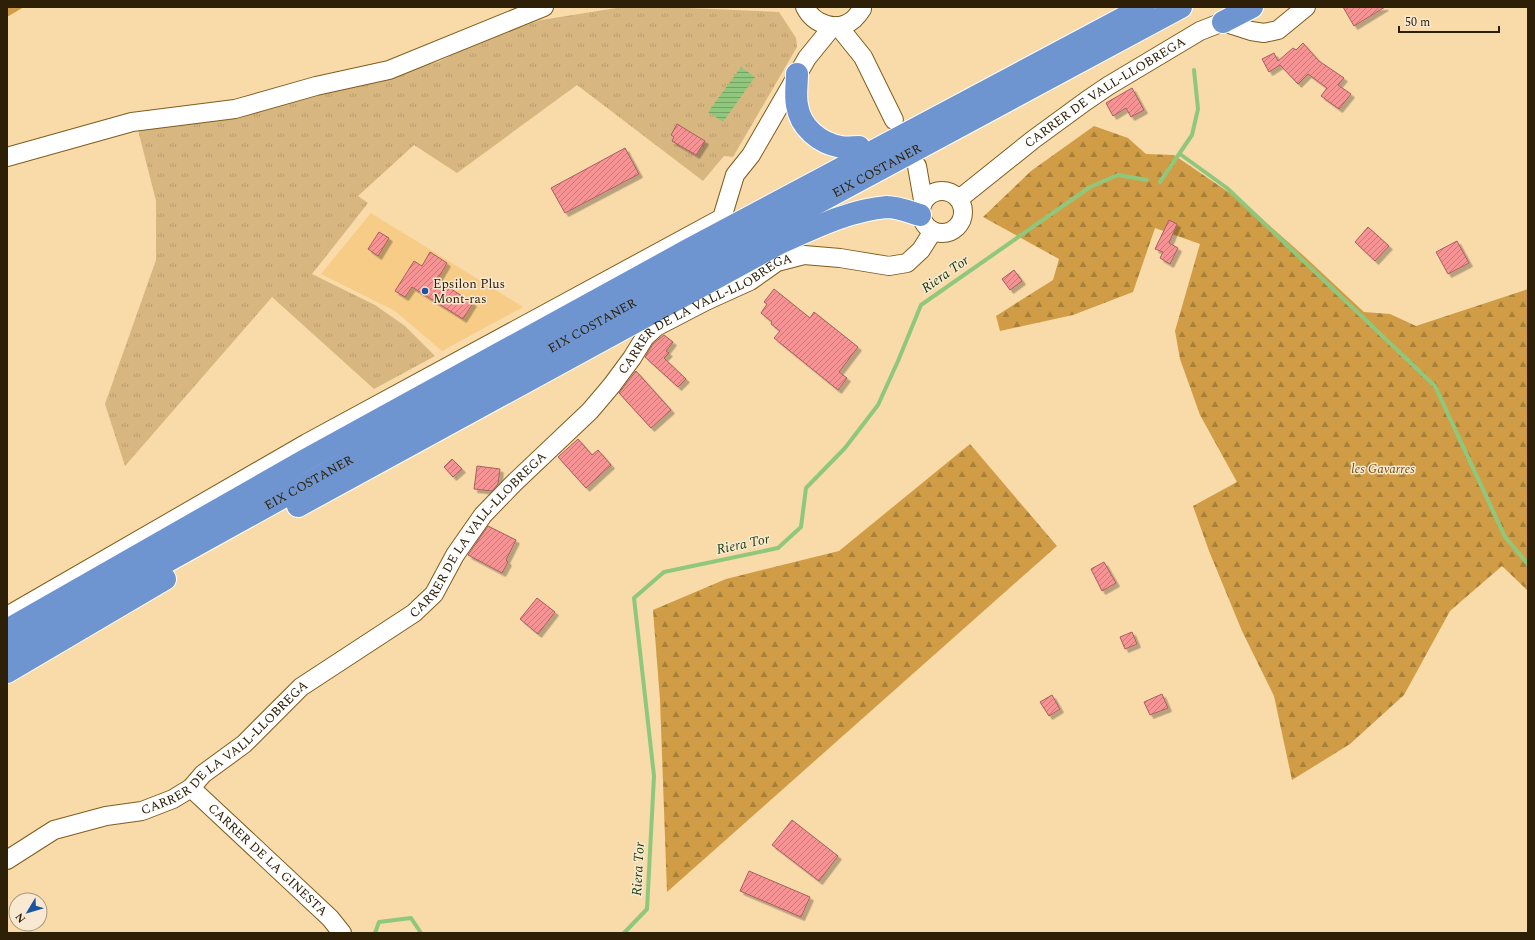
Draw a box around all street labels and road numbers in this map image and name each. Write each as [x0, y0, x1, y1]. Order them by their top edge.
street label: CARRER DE VALL-LLOBREGA [1020, 32, 1190, 153]
street label: EIX COSTANER [829, 138, 925, 203]
street label: CARRER DE LA VALL-LLOBREGA [613, 248, 795, 379]
street label: EIX COSTANER [544, 293, 641, 358]
street label: CARRER DE LA VALL-LLOBREGA [405, 447, 551, 623]
street label: EIX COSTANER [261, 450, 357, 515]
street label: CARRER DE LA VALL-LLOBREGA [138, 675, 312, 820]
street label: CARRER DE LA GINESTA [203, 798, 332, 921]

